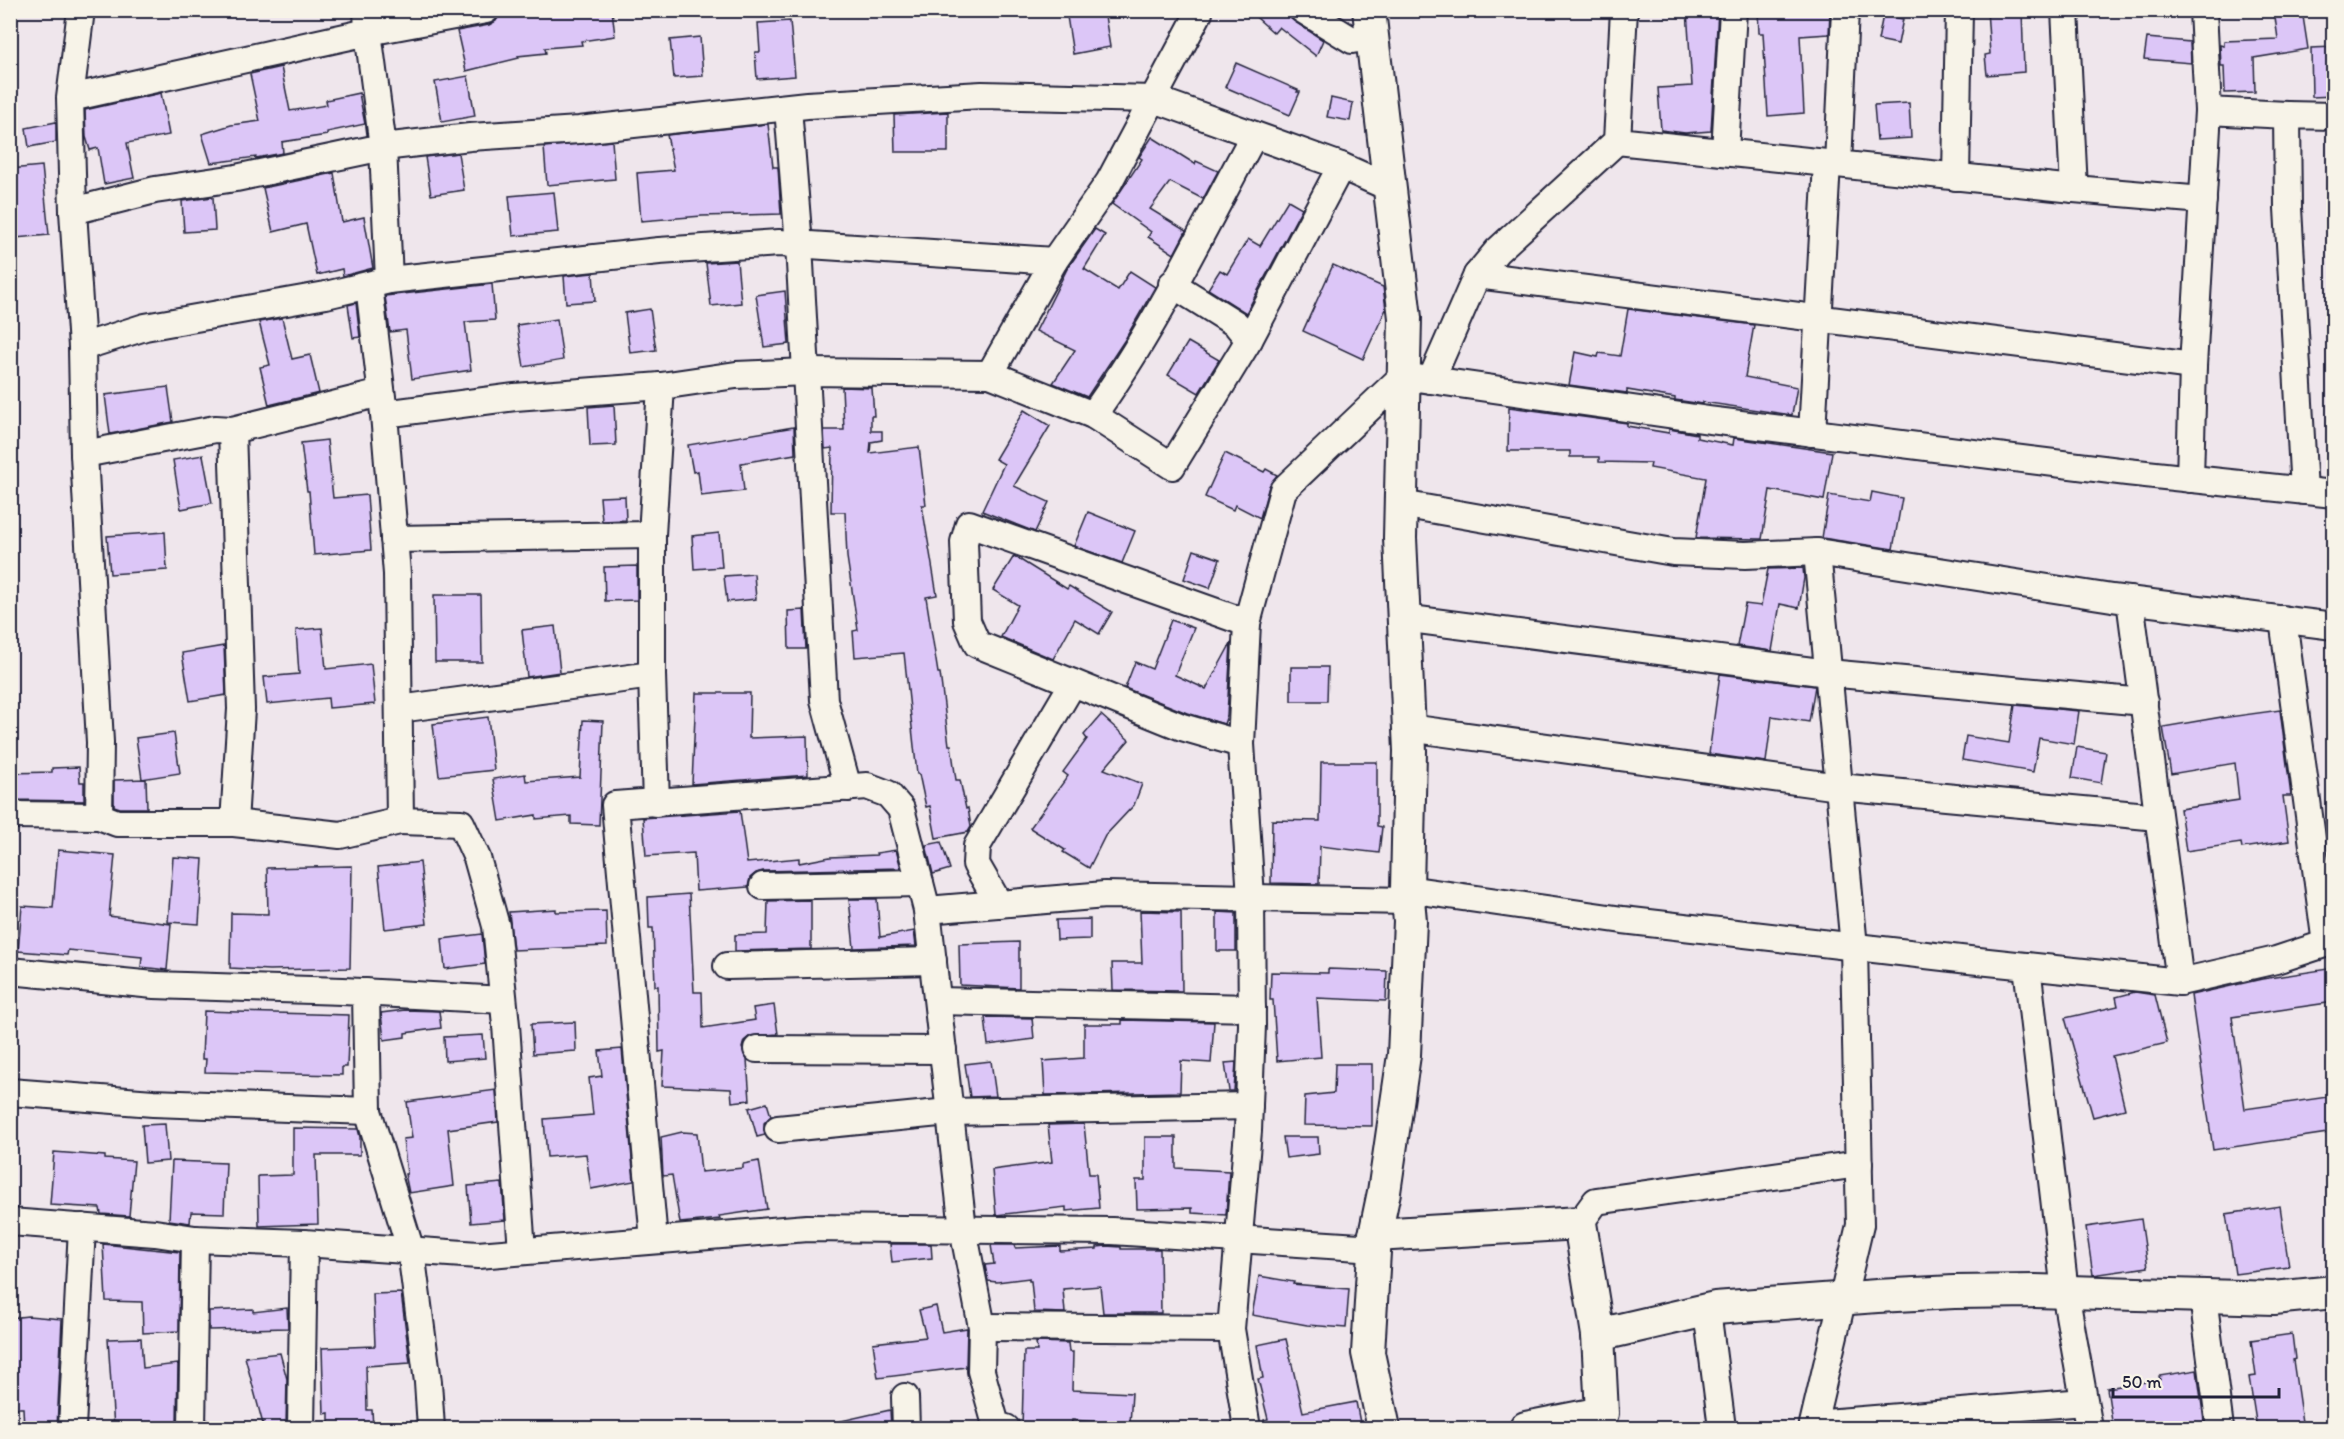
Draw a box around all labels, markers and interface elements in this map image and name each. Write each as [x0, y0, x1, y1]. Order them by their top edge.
scale bar [2113, 1361, 2280, 1399]
text: 50 m [2122, 1371, 2162, 1393]

